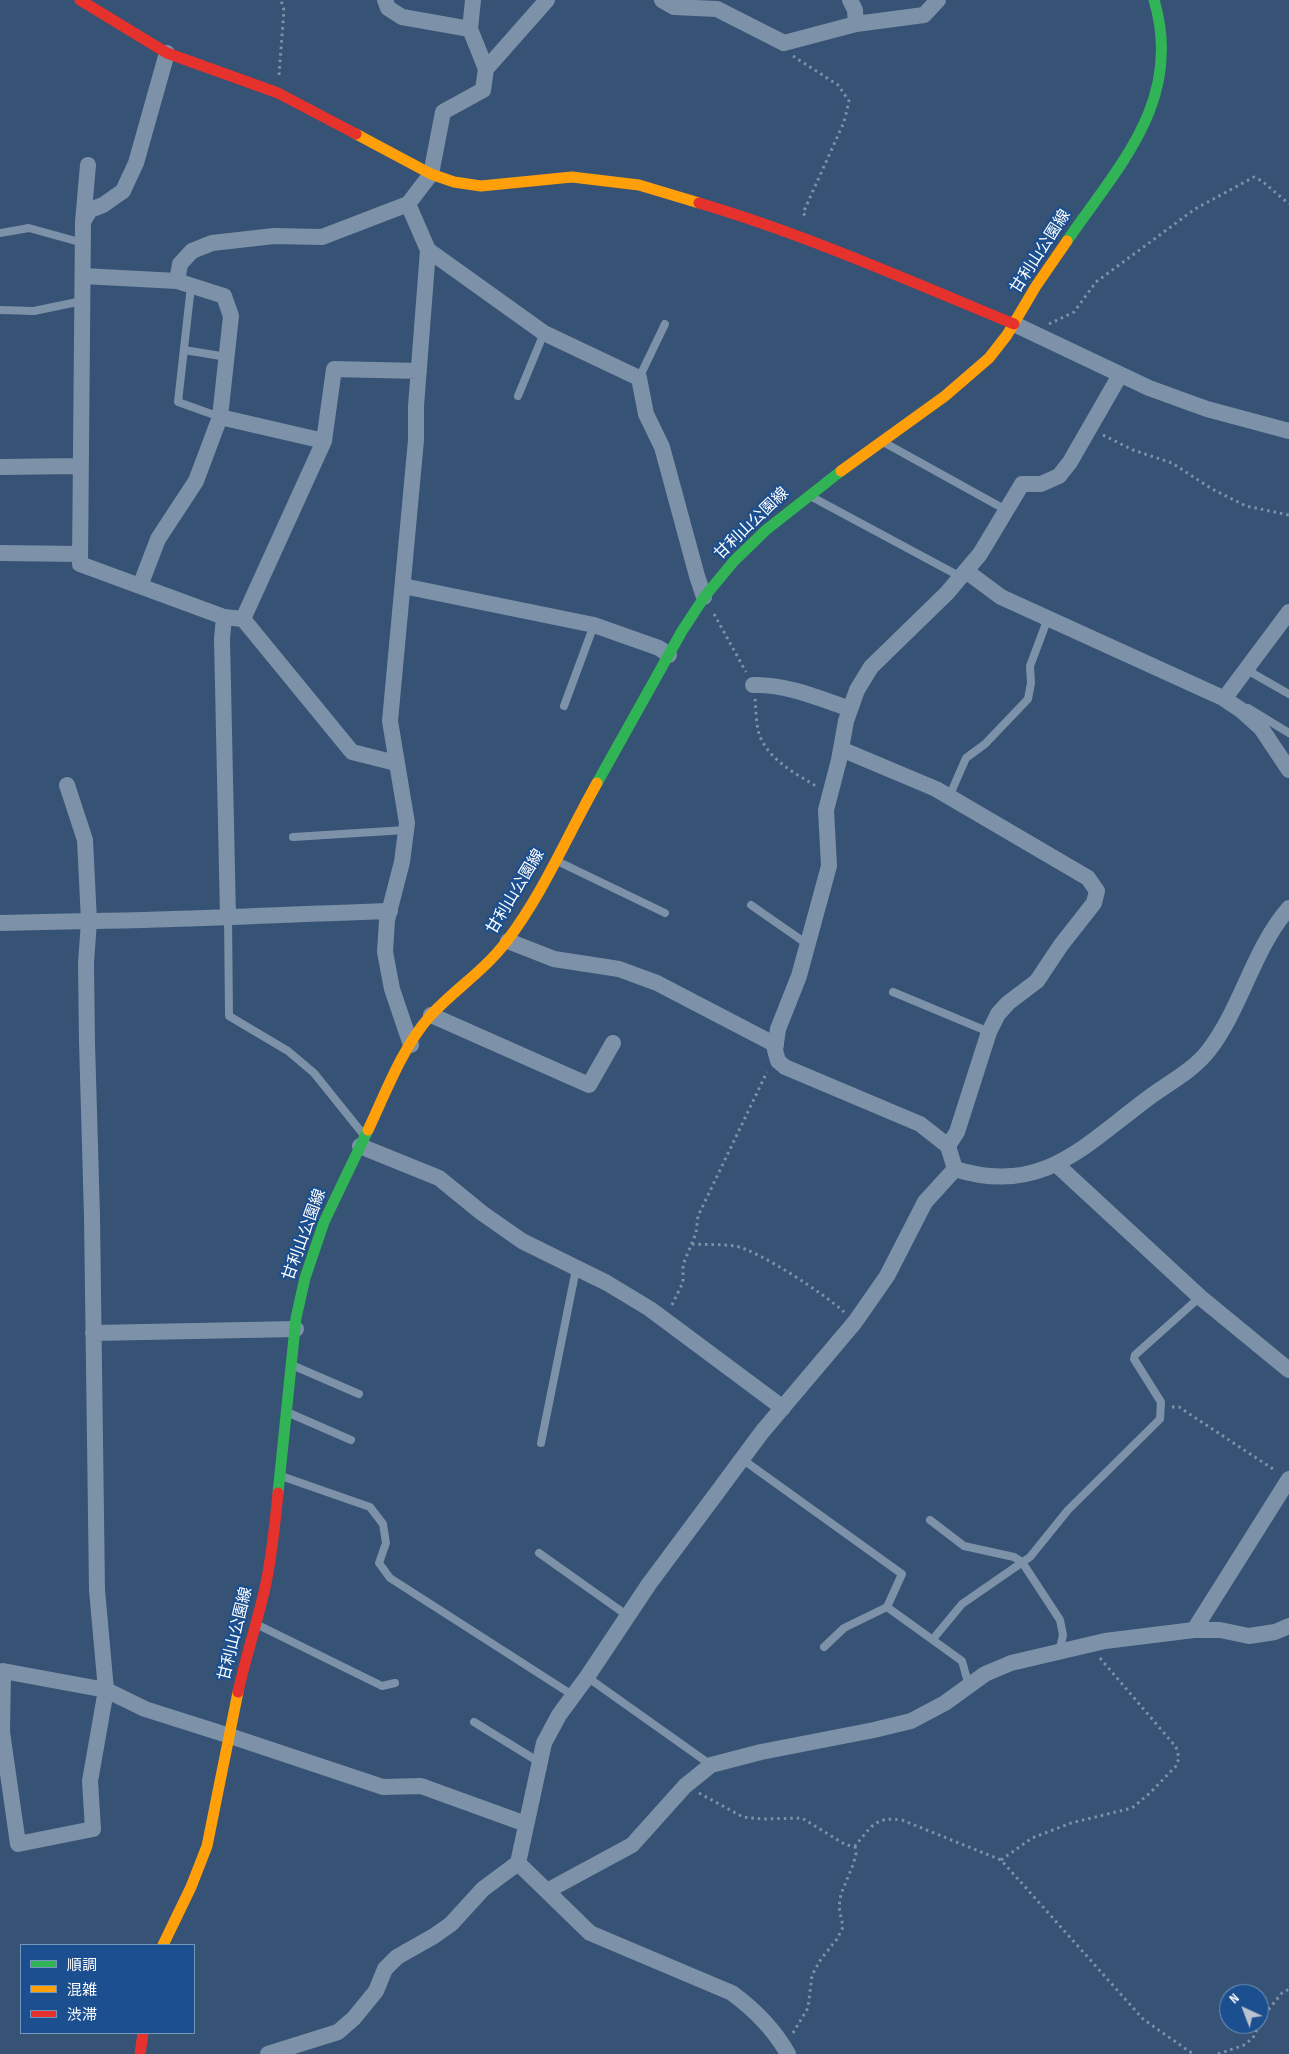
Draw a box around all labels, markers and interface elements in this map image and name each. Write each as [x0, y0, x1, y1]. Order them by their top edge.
street label: 甘利山公園線 [1007, 207, 1075, 297]
street label: 甘利山公園線 [711, 484, 793, 564]
street label: 甘利山公園線 [483, 846, 549, 938]
street label: 甘利山公園線 [280, 1187, 330, 1283]
street label: 甘利山公園線 [215, 1585, 257, 1683]
legend [20, 1944, 195, 2034]
text: 順調 [67, 1956, 97, 1975]
text: 混雑 [67, 1981, 97, 2000]
north arrow [1219, 1984, 1269, 2034]
text: N [1226, 1990, 1243, 2007]
text: 渋滞 [67, 2006, 97, 2025]

